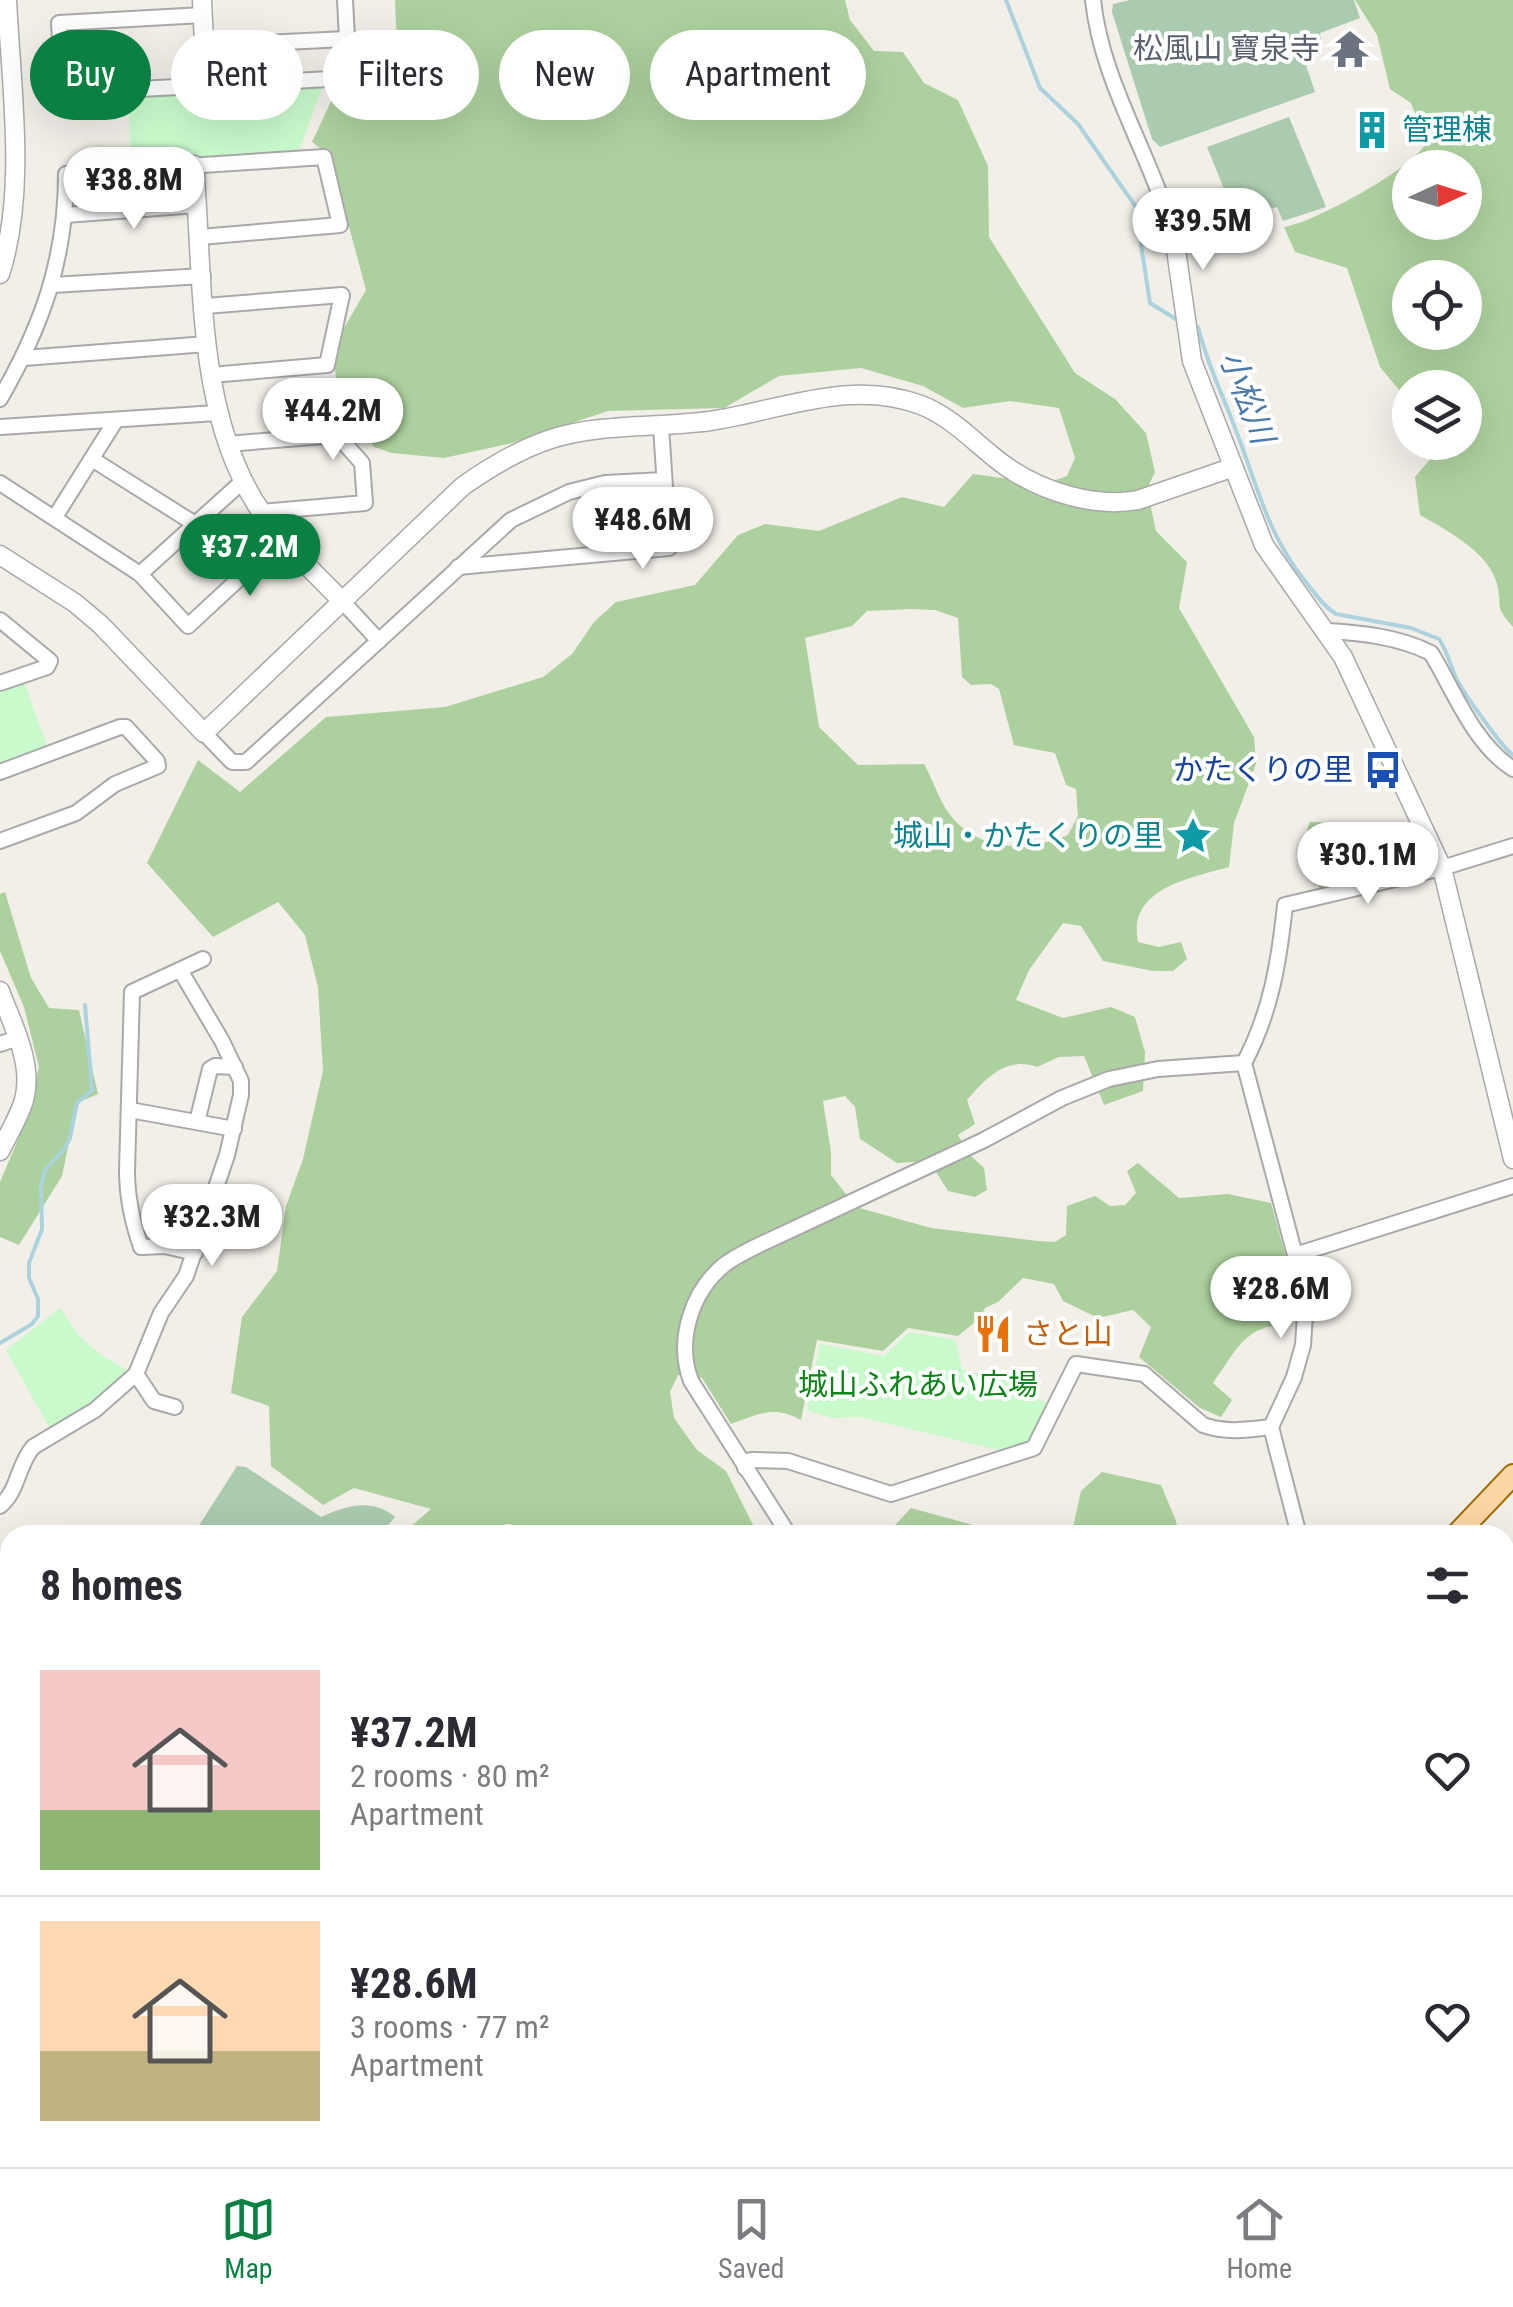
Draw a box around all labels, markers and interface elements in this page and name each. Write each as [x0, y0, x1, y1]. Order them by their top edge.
temple icon: 松風山 寶泉寺 [1329, 28, 1371, 70]
chip: Buy [30, 30, 151, 120]
chip: Rent [171, 30, 303, 120]
chip: Filters [323, 30, 479, 120]
chip: New [499, 30, 630, 120]
chip: Apartment [650, 30, 866, 120]
place label: 松風山 寶泉寺 [1133, 31, 1320, 66]
building icon: 管理棟 [1351, 109, 1393, 151]
place label: 管理棟 [1402, 112, 1492, 147]
pin: ¥38.8M [53, 147, 215, 232]
north arrow [1392, 150, 1482, 240]
map controls [1392, 150, 1482, 460]
text: ¥38.8M [85, 160, 183, 198]
pin: ¥39.5M [1122, 188, 1284, 273]
text: ¥39.5M [1154, 201, 1252, 239]
button: locate [1392, 260, 1482, 350]
water label: 小松川 [1212, 345, 1283, 451]
button: layers [1392, 370, 1482, 460]
pin: ¥44.2M [252, 378, 414, 463]
text: ¥44.2M [284, 391, 382, 429]
pin: ¥48.6M [562, 487, 724, 572]
text: ¥48.6M [594, 500, 692, 538]
pin: ¥37.2M [169, 514, 331, 599]
text: ¥37.2M [201, 527, 299, 565]
bus stop icon: かたくりの里 [1362, 749, 1404, 791]
place label: かたくりの里 [1173, 752, 1353, 787]
place icon: 城山・かたくりの里 [1172, 815, 1214, 857]
place label: 城山・かたくりの里 [893, 818, 1163, 853]
pin: ¥30.1M [1287, 822, 1449, 907]
text: ¥30.1M [1319, 835, 1417, 873]
pin: ¥32.3M [131, 1184, 293, 1269]
text: ¥32.3M [163, 1197, 261, 1235]
pin: ¥28.6M [1200, 1256, 1362, 1341]
text: ¥28.6M [1232, 1269, 1330, 1307]
restaurant icon: さと山 [972, 1313, 1014, 1355]
place label: さと山 [1023, 1316, 1113, 1351]
park label: 城山ふれあい広場 [798, 1367, 1038, 1402]
icon: filters [1420, 1558, 1475, 1613]
text: 8 homes [40, 1561, 183, 1610]
text: ¥37.2M [350, 1708, 478, 1757]
icon: home [120, 1710, 240, 1830]
icon: heart [1420, 1743, 1475, 1798]
text: 2 rooms · 80 m² [350, 1757, 549, 1795]
text: Apartment [350, 1795, 484, 1833]
text: ¥28.6M [350, 1959, 478, 2008]
icon: home [120, 1961, 240, 2081]
icon: heart [1420, 1994, 1475, 2049]
text: 3 rooms · 77 m² [350, 2008, 549, 2046]
text: Apartment [350, 2046, 484, 2084]
tab: Map [221, 2192, 276, 2285]
tab: Saved [718, 2192, 784, 2285]
tab: Home [1226, 2192, 1292, 2285]

